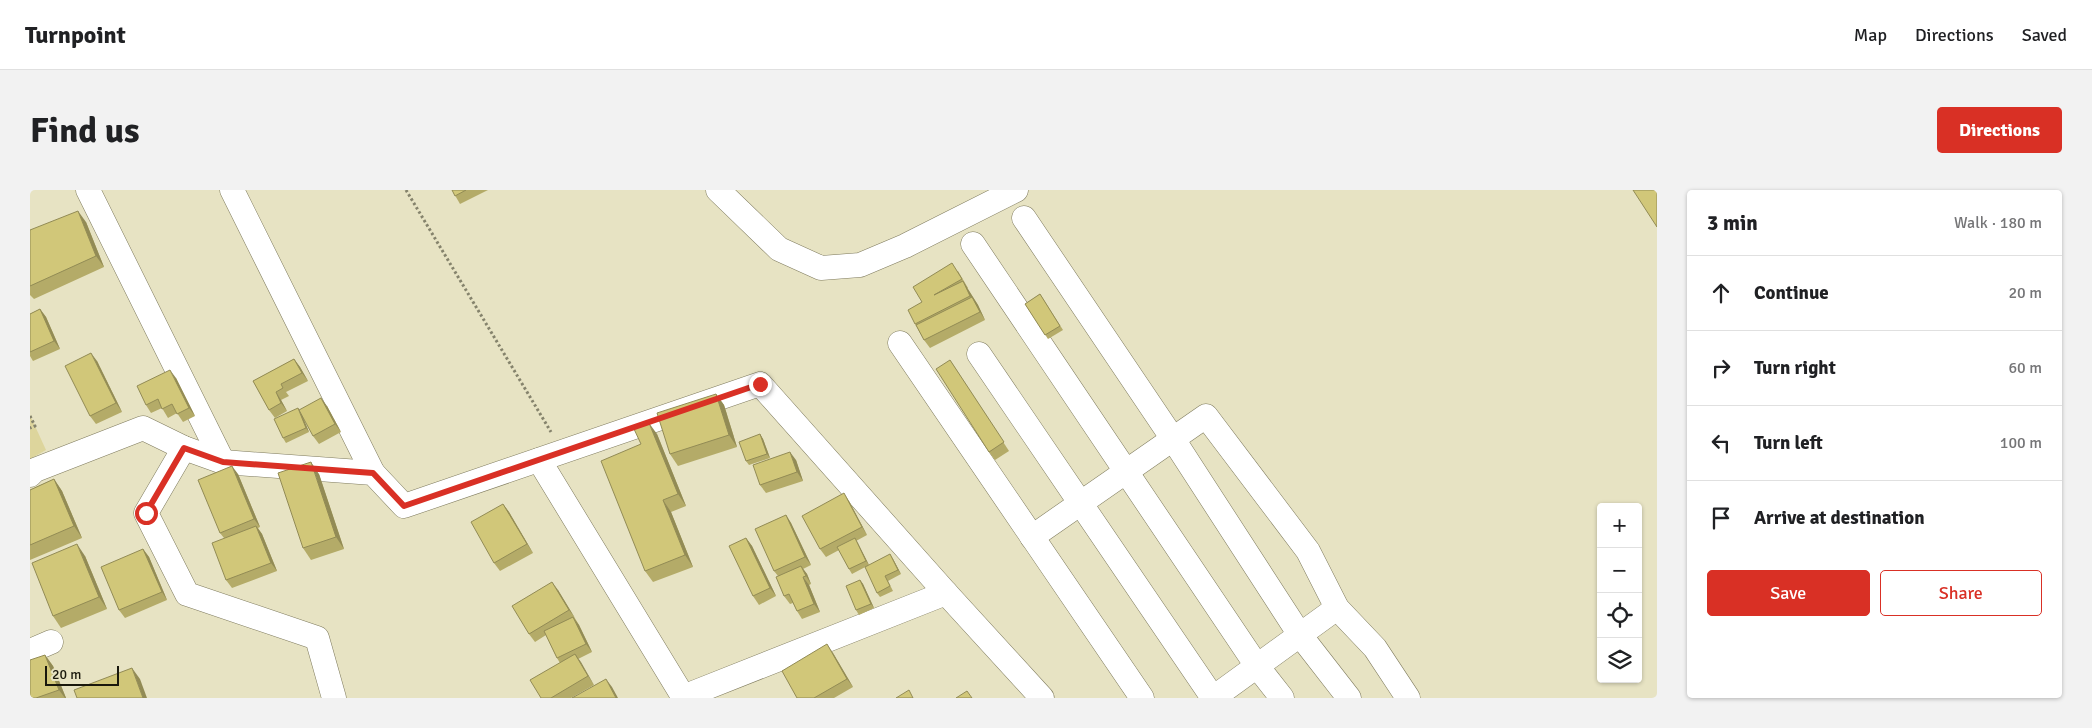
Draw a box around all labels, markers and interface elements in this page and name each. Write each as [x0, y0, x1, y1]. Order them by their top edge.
text: Turnpoint [25, 20, 126, 50]
text: Map [1854, 24, 1887, 46]
text: Directions [1915, 24, 1994, 46]
text: Saved [2022, 24, 2067, 46]
button: Directions [1937, 107, 2062, 153]
text: Find us [30, 109, 140, 152]
text: 3 min [1707, 210, 1758, 236]
text: Walk · 180 m [1954, 213, 2042, 233]
icon: ahead [1707, 279, 1735, 307]
text: Continue [1754, 281, 1829, 305]
text: 20 m [2008, 283, 2042, 303]
icon: right [1707, 354, 1735, 382]
text: Turn right [1754, 356, 1836, 380]
text: 60 m [2008, 358, 2042, 378]
route end [749, 373, 772, 396]
icon: left [1707, 429, 1735, 457]
text: Turn left [1754, 431, 1823, 455]
text: 100 m [2000, 433, 2042, 453]
route start [135, 502, 158, 525]
map controls [1597, 503, 1642, 683]
button: + [1597, 503, 1642, 548]
icon: arrive [1707, 504, 1735, 532]
text: Arrive at destination [1754, 506, 1925, 530]
button: − [1597, 548, 1642, 593]
button: Save [1707, 570, 1870, 616]
button: Share [1880, 570, 2042, 616]
button: locate [1597, 593, 1642, 638]
button: layers [1597, 638, 1642, 683]
scale bar [45, 663, 119, 686]
text: 20 m [52, 666, 81, 683]

